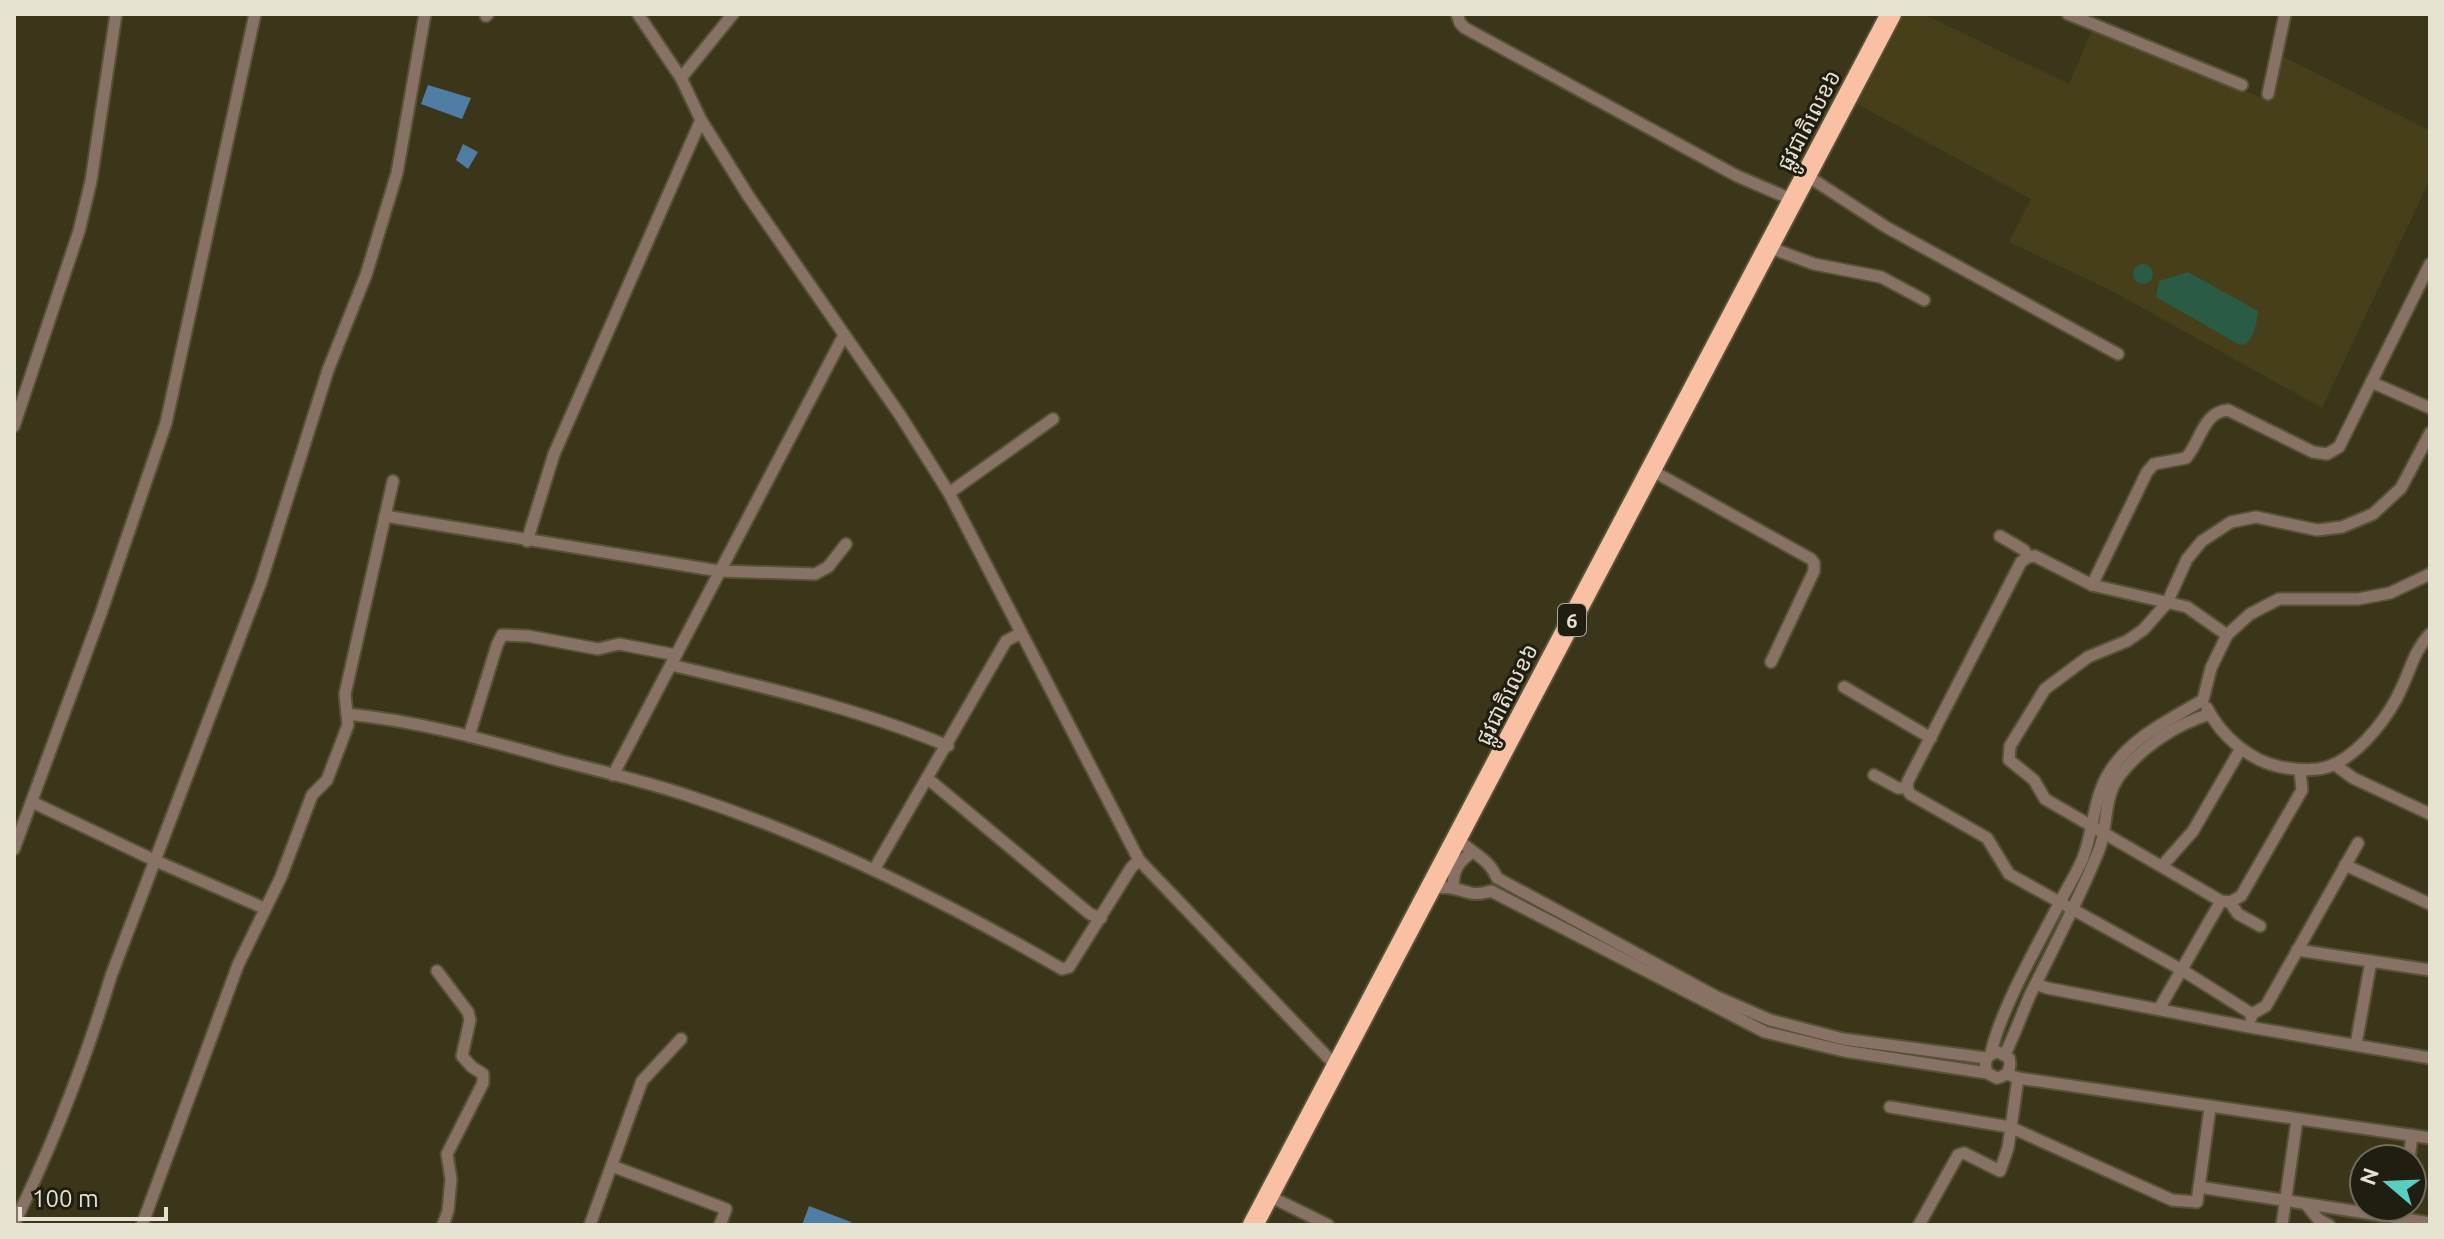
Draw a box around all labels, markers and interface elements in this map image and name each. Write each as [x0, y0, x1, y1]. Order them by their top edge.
street label: ផ្លូវជាតិលេខ៦ [1771, 66, 1852, 178]
road number: 6 [1558, 604, 1586, 636]
street label: ផ្លូវជាតិលេខ៦ [1470, 639, 1550, 753]
north arrow [2348, 1143, 2428, 1223]
text: N [2354, 1164, 2383, 1188]
scale bar [20, 1171, 166, 1221]
text: 100 m [32, 1185, 99, 1212]

